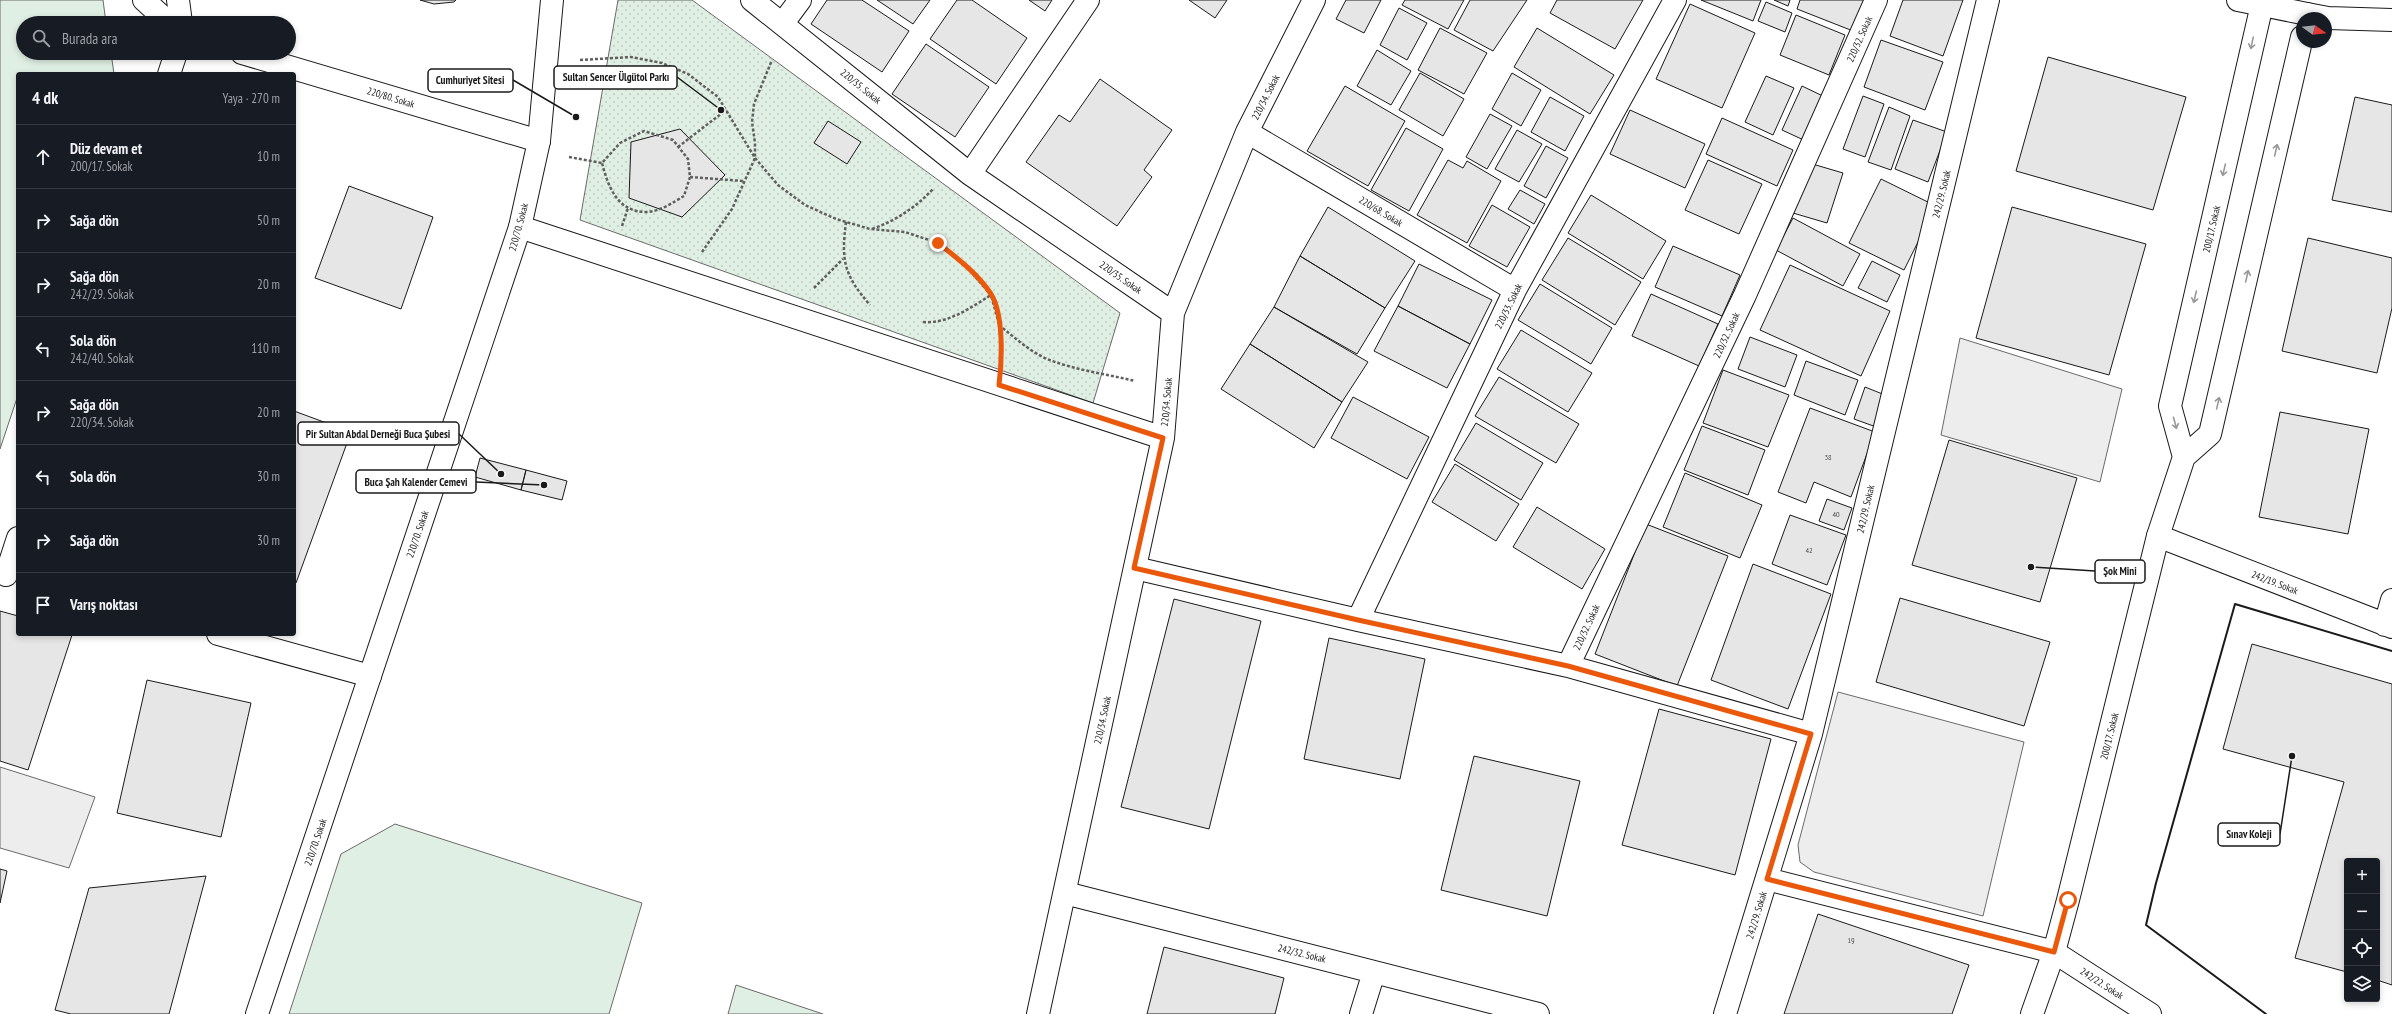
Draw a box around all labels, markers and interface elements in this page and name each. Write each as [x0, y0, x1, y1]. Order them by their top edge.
north arrow [2296, 12, 2332, 48]
street label: 220/32. Sokak [1844, 14, 1875, 64]
search box [16, 16, 296, 60]
icon: search [30, 27, 52, 49]
text: Burada ara [62, 29, 117, 48]
one-way arrow [2248, 36, 2256, 49]
callout: Sultan Sencer Ülgütol Parkı [554, 66, 677, 89]
street label: 220/35. Sokak [838, 66, 884, 107]
callout: Cumhuriyet Sitesi [428, 69, 513, 92]
text: Sultan Sencer Ülgütol Parkı [563, 70, 669, 84]
street label: 220/34. Sokak [1249, 72, 1282, 122]
text: Cumhuriyet Sitesi [436, 73, 505, 87]
street label: 220/80. Sokak [365, 84, 416, 111]
text: 4 dk [32, 87, 58, 109]
text: Yaya · 270 m [223, 90, 280, 107]
text: Düz devam et [70, 139, 142, 158]
one-way arrow [2272, 143, 2280, 156]
icon: ahead [32, 146, 54, 168]
text: 10 m [257, 148, 280, 165]
text: 200/17. Sokak [70, 158, 133, 175]
one-way arrow [2219, 163, 2227, 176]
street label: 242/29. Sokak [1929, 169, 1954, 219]
street label: 220/68. Sokak [1356, 193, 1405, 230]
street label: 220/70. Sokak [506, 202, 531, 253]
street label: 200/17. Sokak [2200, 204, 2223, 254]
icon: right [32, 210, 54, 232]
text: Sağa dön [70, 211, 119, 230]
text: 50 m [257, 212, 280, 229]
route end [929, 234, 947, 252]
street label: 220/35. Sokak [1097, 258, 1145, 297]
text: Sağa dön [70, 267, 119, 286]
one-way arrow [2243, 270, 2251, 283]
icon: right [32, 274, 54, 296]
text: 20 m [257, 276, 280, 293]
street label: 220/33. Sokak [1492, 281, 1525, 331]
text: 242/29. Sokak [70, 286, 134, 303]
one-way arrow [2191, 290, 2199, 303]
street label: 220/32. Sokak [1710, 310, 1743, 360]
text: Sola dön [70, 331, 116, 350]
icon: left [32, 338, 54, 360]
text: 110 m [251, 340, 280, 357]
text: 242/40. Sokak [70, 350, 134, 367]
street label: 220/34. Sokak [1158, 377, 1175, 427]
text: Sağa dön [70, 395, 119, 414]
one-way arrow [2214, 397, 2222, 410]
icon: right [32, 402, 54, 424]
text: 20 m [257, 404, 280, 421]
text: 220/34. Sokak [70, 414, 134, 431]
one-way arrow [2172, 417, 2179, 430]
callout: Pir Sultan Abdal Derneği Buca Şubesi [298, 422, 459, 445]
text: Pir Sultan Abdal Derneği Buca Şubesi [306, 427, 451, 441]
house number: 38 [1824, 452, 1832, 462]
icon: left [32, 466, 54, 488]
text: Sola dön [70, 467, 116, 486]
text: 30 m [257, 468, 280, 485]
callout: Buca Şah Kalender Cemevi [356, 470, 476, 493]
text: Buca Şah Kalender Cemevi [364, 475, 468, 489]
street label: 242/29. Sokak [1854, 484, 1877, 534]
street label: 220/70. Sokak [403, 509, 432, 559]
house number: 40 [1832, 509, 1840, 519]
icon: right [32, 530, 54, 552]
text: Sağa dön [70, 531, 119, 550]
text: 30 m [257, 532, 280, 549]
house number: 42 [1805, 545, 1813, 555]
callout: Şok Mini [2095, 560, 2145, 583]
text: Şok Mini [2103, 564, 2137, 578]
street label: 242/19. Sokak [2250, 568, 2300, 597]
icon: arrive [32, 594, 54, 616]
text: Varış noktası [70, 595, 138, 614]
street label: 220/32. Sokak [1570, 602, 1603, 652]
street label: 220/34. Sokak [1091, 695, 1114, 745]
street label: 200/17. Sokak [2097, 711, 2122, 761]
street label: 220/70. Sokak [301, 817, 330, 867]
callout: Sınav Koleji [2218, 823, 2280, 846]
text: Sınav Koleji [2226, 827, 2272, 841]
map controls [2344, 858, 2380, 1002]
button: + [2344, 858, 2380, 894]
street label: 242/29. Sokak [1743, 890, 1770, 941]
route start [2059, 891, 2077, 909]
button: − [2344, 894, 2380, 930]
button: locate [2344, 930, 2380, 966]
house number: 19 [1847, 935, 1855, 945]
street label: 242/32. Sokak [1277, 941, 1327, 966]
street label: 242/22. Sokak [2078, 965, 2126, 1002]
button: layers [2344, 966, 2380, 1002]

